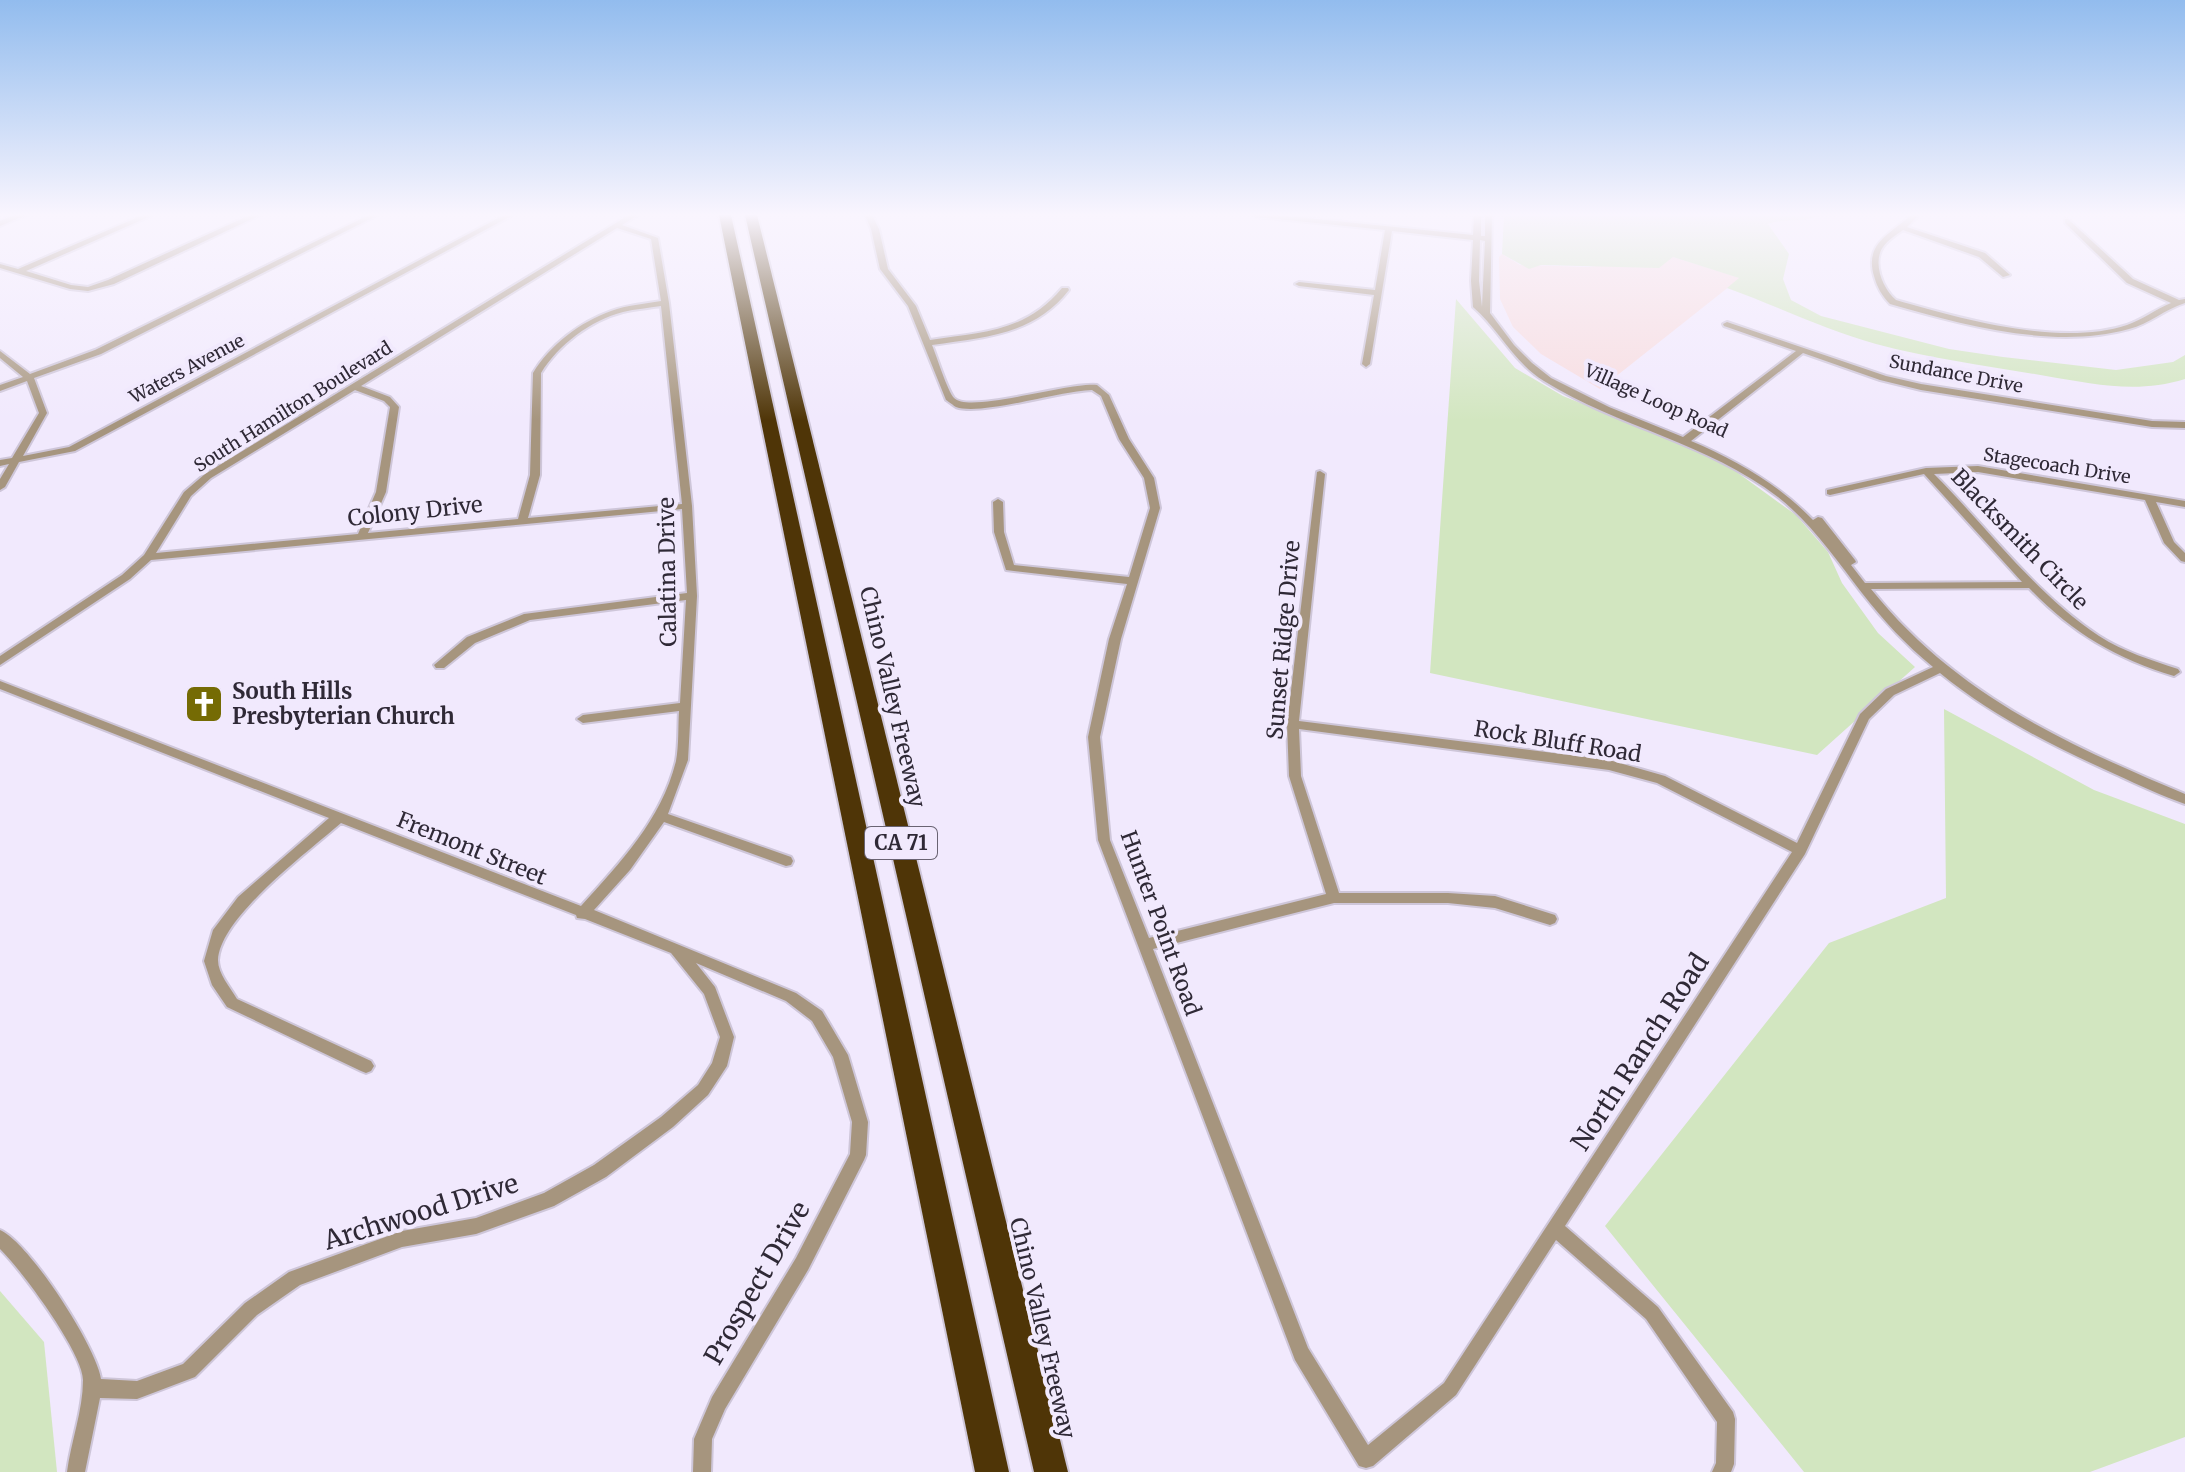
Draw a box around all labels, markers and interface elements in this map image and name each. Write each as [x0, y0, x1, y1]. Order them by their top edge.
street label: Waters Avenue [124, 329, 248, 409]
street label: South Hamilton Boulevard [189, 336, 396, 477]
street label: Sundance Drive [1887, 349, 2025, 398]
street label: Village Loop Road [1580, 358, 1732, 443]
street label: Stagecoach Drive [1982, 443, 2132, 489]
street label: Blacksmith Circle [1946, 463, 2094, 615]
street label: Colony Drive [346, 490, 484, 532]
street label: Calatina Drive [652, 497, 682, 647]
street label: Sunset Ridge Drive [1260, 539, 1306, 741]
street label: Chino Valley Freeway [854, 584, 932, 810]
place label: South Hills Presbyterian Church [232, 677, 455, 730]
church icon: South Hills Presbyterian Church [183, 683, 225, 725]
street label: Rock Bluff Road [1472, 714, 1644, 768]
street label: Fremont Street [393, 805, 551, 891]
road number: CA 71 [865, 827, 937, 859]
street label: Hunter Point Road [1115, 827, 1207, 1019]
street label: North Ranch Road [1564, 947, 1716, 1157]
street label: Archwood Drive [319, 1166, 522, 1257]
street label: Prospect Drive [697, 1195, 817, 1370]
street label: Chino Valley Freeway [1004, 1215, 1082, 1441]

